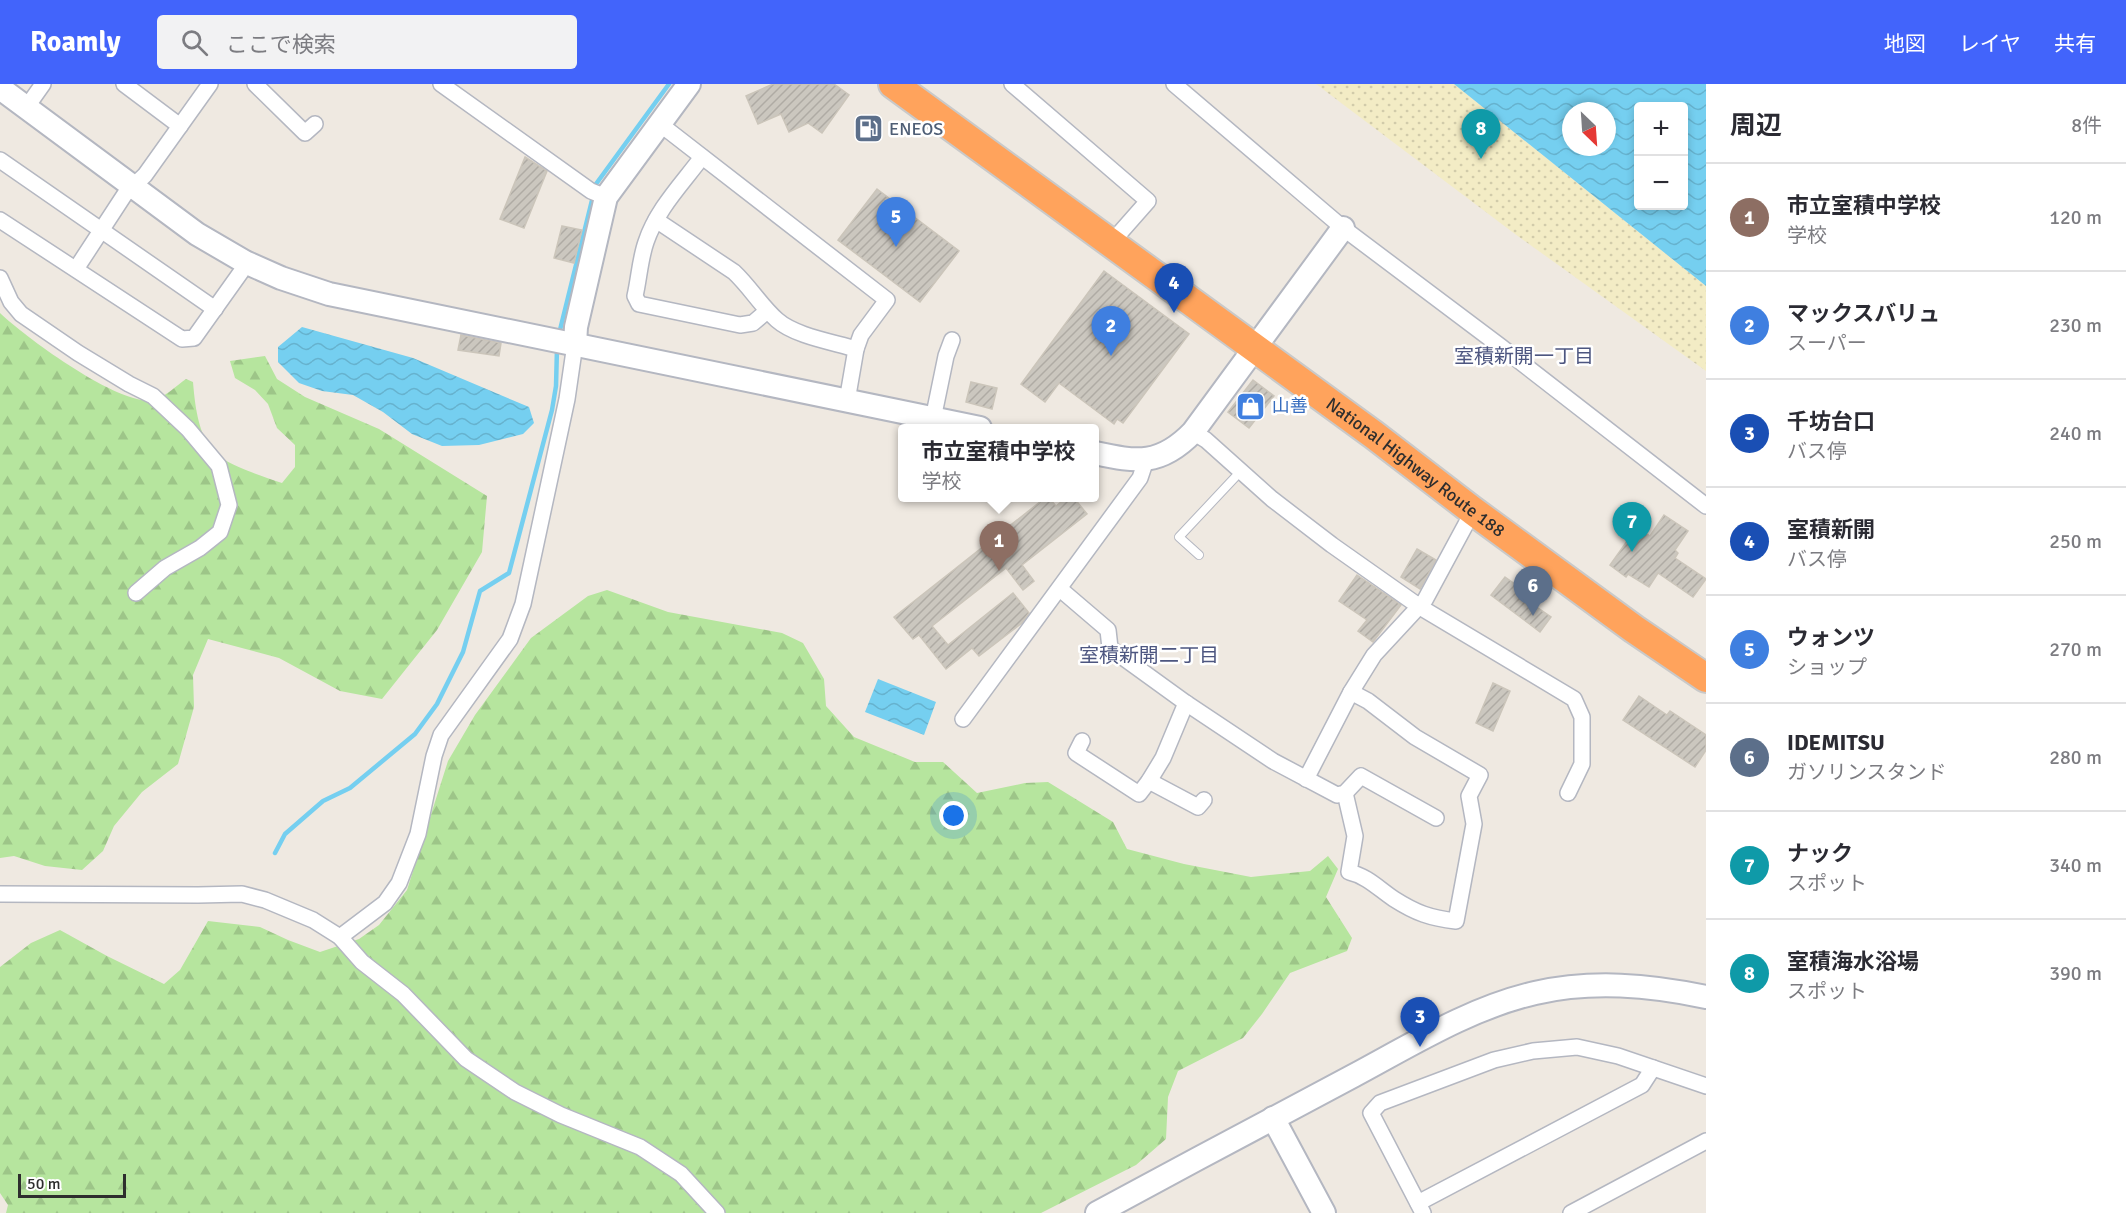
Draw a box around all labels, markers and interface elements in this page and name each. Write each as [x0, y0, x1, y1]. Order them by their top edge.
search box [157, 15, 577, 69]
text: Roamly [30, 25, 121, 59]
icon: search [178, 26, 211, 59]
text: ここで検索 [226, 31, 336, 58]
text: 地図 [1884, 31, 1926, 57]
text: レイヤ [1959, 31, 2021, 57]
text: 共有 [2054, 31, 2096, 57]
north arrow [1562, 102, 1616, 156]
map controls [1634, 102, 1688, 210]
button: + [1634, 102, 1688, 156]
pin: 8 [1462, 110, 1500, 159]
text: 周辺 [1730, 110, 1782, 142]
fuel station icon: ENEOS [852, 113, 884, 145]
text: 8件 [2071, 113, 2102, 138]
place label: ENEOS [889, 118, 943, 140]
button: − [1634, 156, 1688, 210]
text: 市立室積中学校 [1787, 192, 1941, 219]
pin: 5 [876, 198, 916, 247]
text: 1 [1744, 205, 1755, 230]
text: 120 m [2049, 205, 2102, 230]
text: 学校 [1787, 223, 1827, 248]
pin: 4 [1154, 264, 1194, 313]
text: マックスバリュ [1787, 300, 1940, 327]
pin: 2 [1092, 306, 1130, 356]
text: 2 [1744, 313, 1755, 338]
text: 230 m [2049, 313, 2102, 338]
text: スーパー [1787, 331, 1867, 356]
district label: 室積新開一丁目 [1454, 344, 1594, 369]
shop icon: 山善 [1235, 390, 1267, 422]
street label: National Highway Route 188 [1322, 393, 1509, 542]
place label: 山善 [1272, 395, 1308, 417]
text: 千坊台口 [1787, 408, 1875, 435]
text: 3 [1744, 421, 1755, 446]
text: 240 m [2049, 421, 2102, 446]
popup [898, 424, 1099, 502]
text: 市立室積中学校 [921, 438, 1076, 465]
text: バス停 [1787, 439, 1847, 464]
text: 学校 [921, 469, 961, 494]
pin: 7 [1612, 502, 1652, 552]
text: 室積新開 [1787, 516, 1875, 543]
pin: 1 [980, 522, 1018, 571]
text: 4 [1744, 529, 1755, 554]
text: 250 m [2049, 529, 2102, 554]
text: バス停 [1787, 547, 1847, 572]
pin: 6 [1514, 566, 1552, 616]
text: ウォンツ [1787, 624, 1875, 651]
text: 5 [1744, 637, 1755, 662]
text: 270 m [2049, 637, 2102, 662]
district label: 室積新開二丁目 [1079, 643, 1219, 668]
text: ショップ [1787, 655, 1867, 680]
text: IDEMITSU [1787, 729, 1885, 756]
text: 6 [1744, 745, 1755, 770]
text: 280 m [2049, 745, 2102, 770]
text: ガソリンスタンド [1787, 760, 1947, 785]
your location [939, 801, 968, 830]
text: ナック [1787, 840, 1853, 867]
text: 7 [1744, 853, 1755, 878]
text: 340 m [2049, 853, 2102, 878]
text: スポット [1787, 871, 1867, 896]
text: 室積海水浴場 [1787, 948, 1919, 975]
text: 8 [1744, 961, 1755, 986]
text: 390 m [2049, 961, 2102, 986]
text: スポット [1787, 979, 1867, 1004]
pin: 3 [1400, 998, 1440, 1047]
scale bar [18, 1171, 126, 1198]
text: 50 m [27, 1174, 61, 1194]

